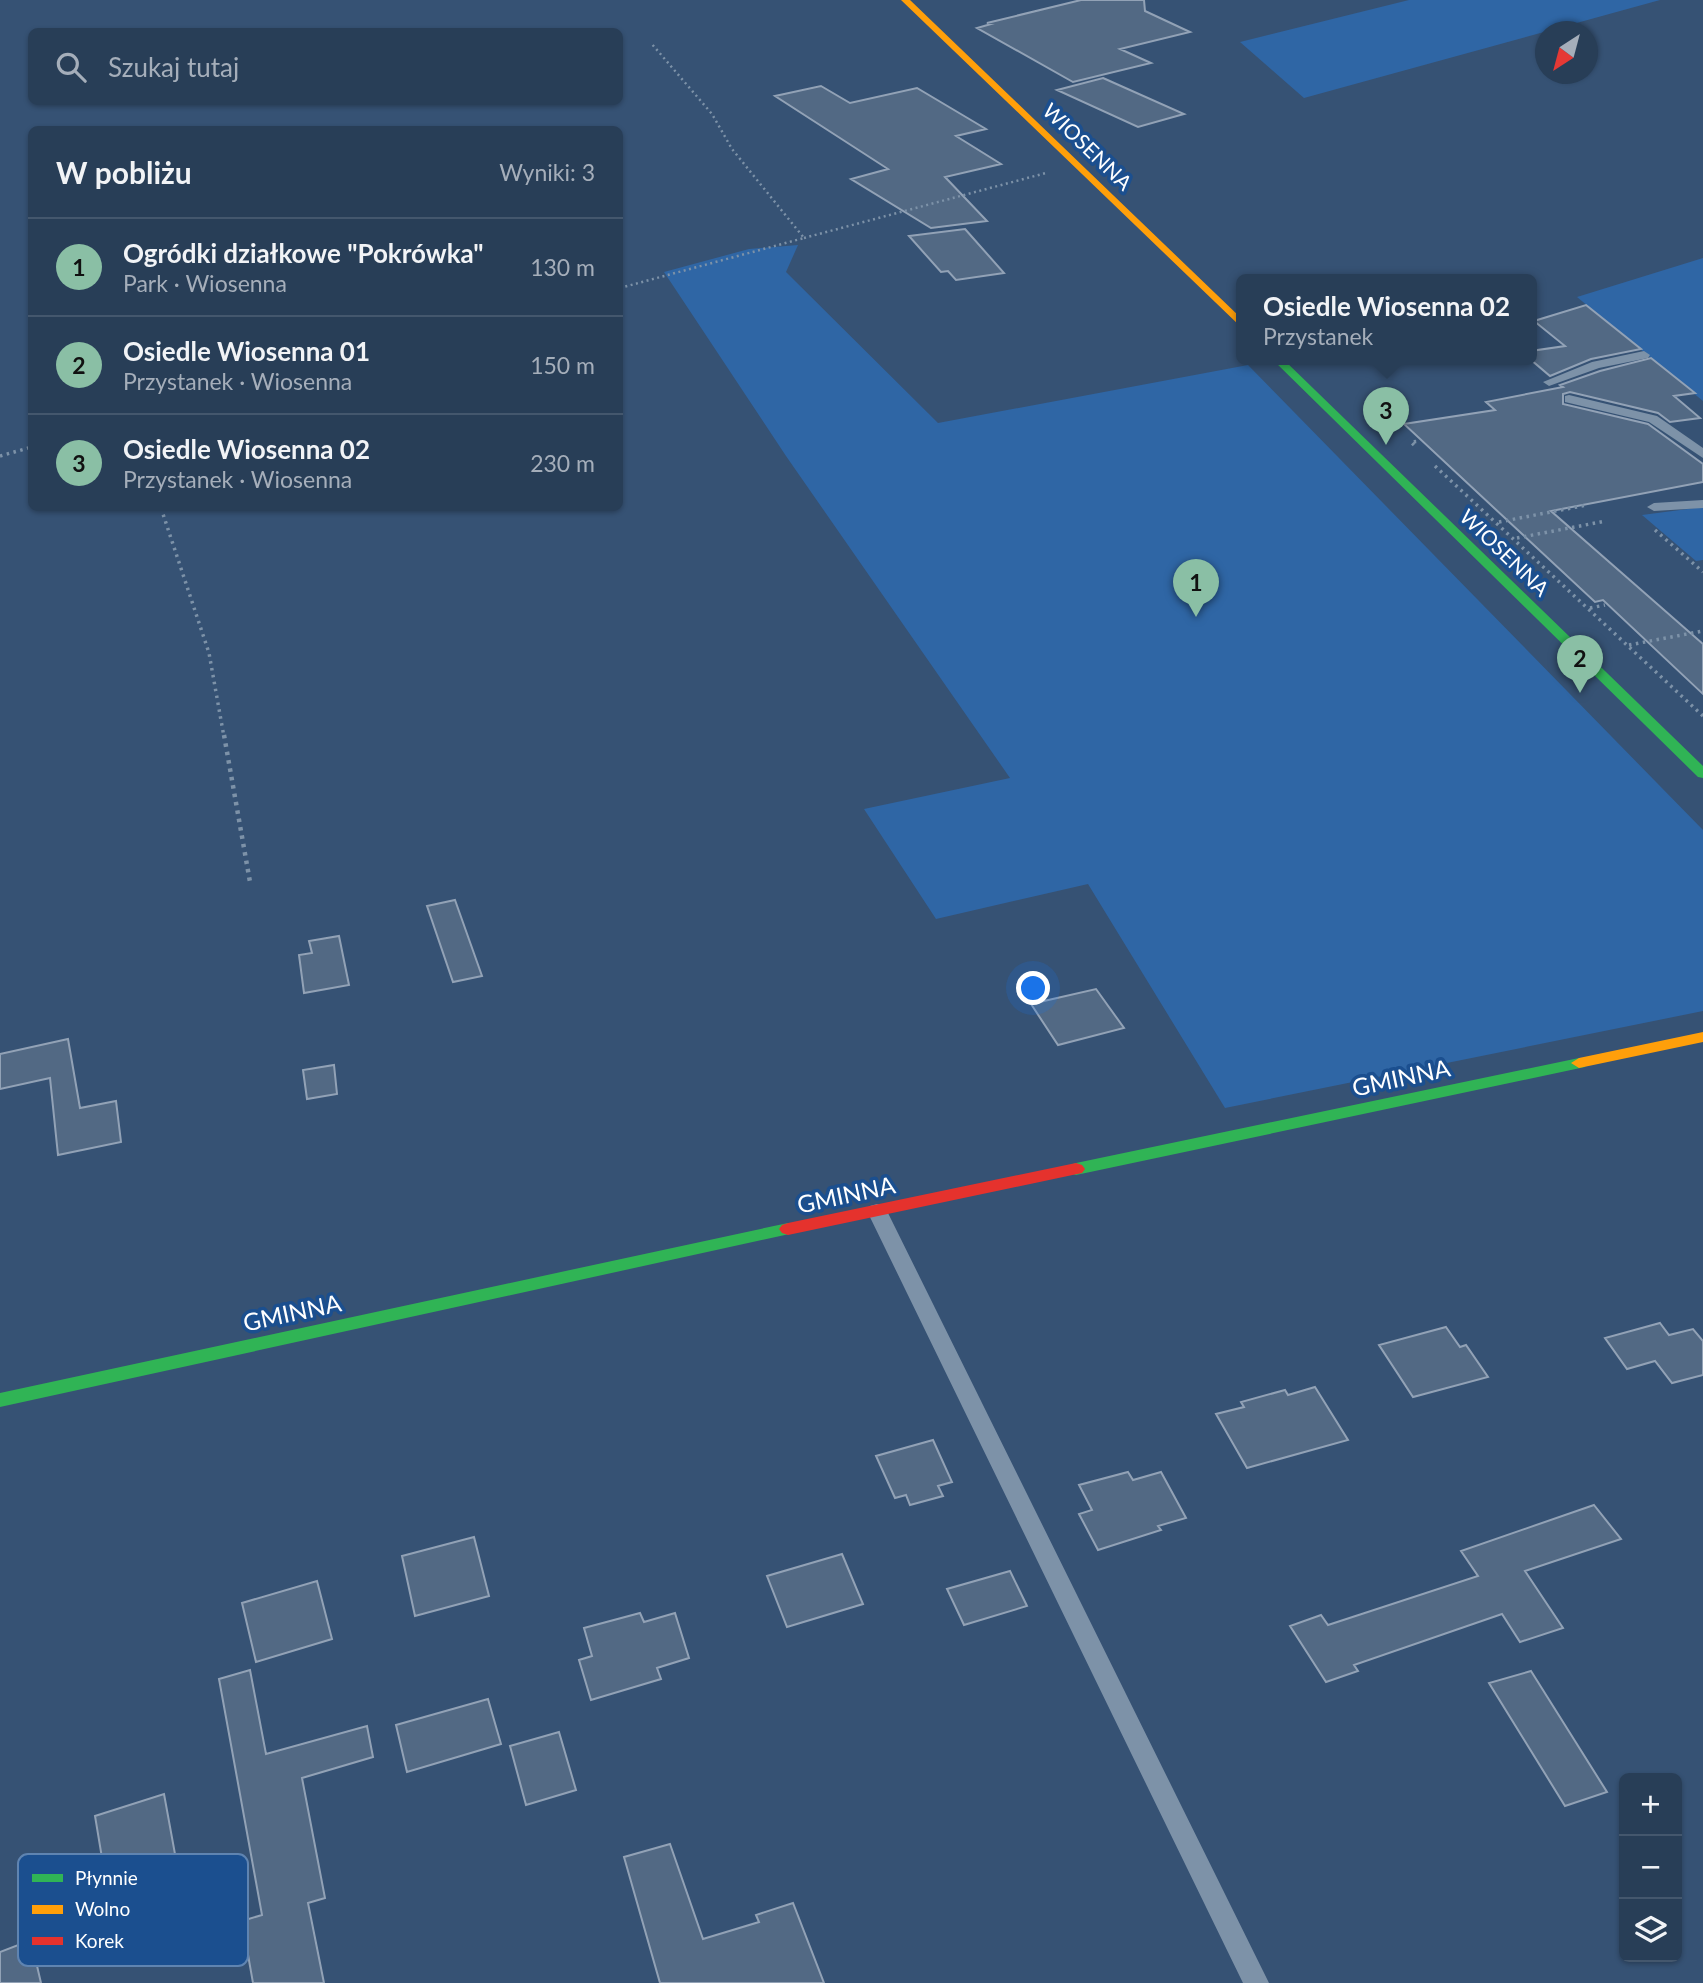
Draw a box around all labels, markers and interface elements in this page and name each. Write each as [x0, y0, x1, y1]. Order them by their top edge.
north arrow [1535, 21, 1598, 84]
search box [28, 28, 623, 105]
icon: search [52, 48, 90, 86]
text: Szukaj tutaj [108, 51, 239, 83]
street label: WIOSENNA [1038, 97, 1138, 195]
text: W pobliżu [56, 154, 192, 190]
text: Wyniki: 3 [499, 158, 595, 186]
text: Ogródki działkowe "Pokrówka" [123, 237, 484, 269]
text: 1 [72, 253, 86, 281]
text: 130 m [530, 253, 595, 281]
text: Park · Wiosenna [123, 269, 287, 297]
popup [1236, 274, 1537, 365]
text: Osiedle Wiosenna 02 [1263, 290, 1510, 322]
text: Przystanek [1263, 322, 1373, 350]
text: Osiedle Wiosenna 01 [123, 335, 370, 367]
text: 2 [72, 351, 86, 379]
text: 150 m [530, 351, 595, 379]
text: Przystanek · Wiosenna [123, 367, 352, 395]
pin: 3 [1363, 387, 1409, 445]
text: Osiedle Wiosenna 02 [123, 433, 370, 465]
text: 3 [72, 449, 86, 477]
text: 230 m [530, 449, 595, 477]
text: Przystanek · Wiosenna [123, 465, 352, 493]
street label: WIOSENNA [1455, 503, 1555, 601]
pin: 1 [1173, 559, 1219, 617]
pin: 2 [1557, 635, 1603, 693]
your location [1016, 971, 1050, 1005]
street label: GMINNA [1349, 1052, 1453, 1102]
street label: GMINNA [794, 1169, 898, 1219]
street label: GMINNA [240, 1287, 344, 1337]
map controls [1619, 1773, 1682, 1962]
button: + [1619, 1773, 1682, 1836]
button: − [1619, 1836, 1682, 1899]
legend [18, 1854, 248, 1966]
text: Płynnie [75, 1866, 138, 1889]
text: Wolno [75, 1897, 130, 1920]
button: layers [1619, 1899, 1682, 1962]
text: Korek [75, 1929, 124, 1952]

